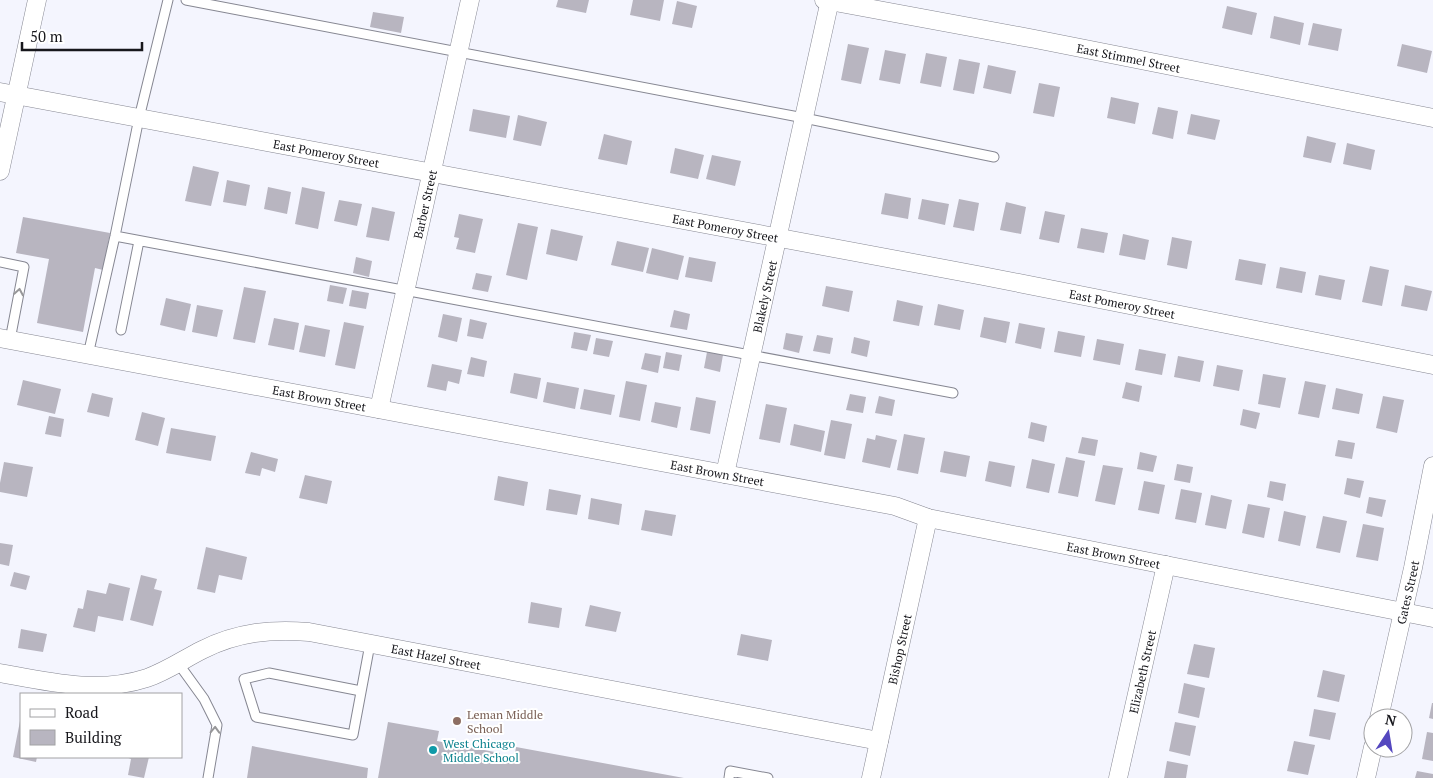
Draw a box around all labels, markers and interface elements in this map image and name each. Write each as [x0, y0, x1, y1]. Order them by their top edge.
scale bar [22, 20, 142, 52]
text: 50 m [30, 26, 63, 46]
street label: East Stimmel Street [1075, 40, 1182, 75]
street label: East Pomeroy Street [272, 136, 381, 170]
street label: Barber Street [410, 168, 440, 240]
street label: East Pomeroy Street [671, 211, 780, 245]
street label: Blakely Street [749, 258, 780, 334]
street label: East Pomeroy Street [1068, 286, 1177, 321]
one-way arrow [13, 288, 24, 297]
street label: East Brown Street [271, 382, 368, 414]
street label: East Brown Street [669, 457, 766, 489]
street label: East Brown Street [1066, 538, 1162, 571]
street label: Gates Street [1393, 558, 1422, 626]
street label: Bishop Street [884, 612, 914, 686]
street label: Elizabeth Street [1125, 628, 1159, 715]
street label: East Hazel Street [390, 640, 483, 672]
legend [20, 693, 182, 758]
text: Road [65, 702, 98, 722]
place label: Leman Middle School [467, 707, 543, 736]
north arrow [1363, 708, 1413, 758]
text: N [1384, 709, 1398, 730]
marker: Leman Middle School [451, 715, 463, 727]
one-way arrow [210, 726, 220, 734]
text: Building [65, 727, 123, 747]
place label: West Chicago Middle School [443, 736, 519, 765]
marker: West Chicago Middle School [427, 744, 439, 756]

